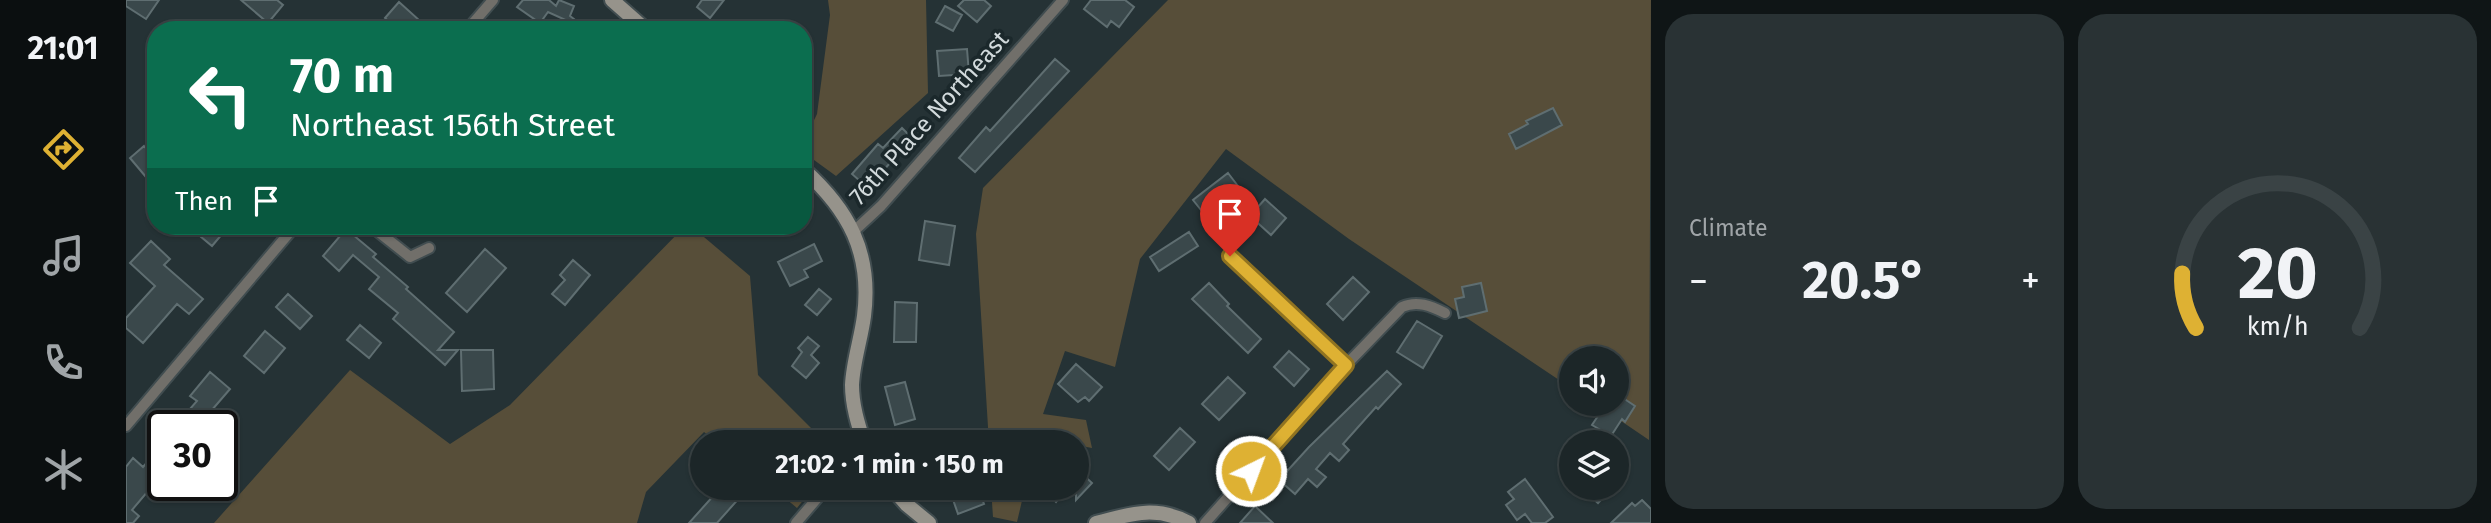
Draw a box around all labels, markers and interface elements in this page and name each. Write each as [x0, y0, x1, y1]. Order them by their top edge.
street label: 76th Place Northeast [844, 25, 1015, 211]
text: 21:01 [27, 29, 99, 67]
text: 70 m [290, 46, 394, 105]
icon: left [175, 49, 266, 140]
text: Northeast 156th Street [290, 106, 615, 144]
icon: directions [39, 125, 88, 174]
icon: arrive [247, 182, 285, 220]
pin [1200, 184, 1260, 256]
text: Then [175, 186, 233, 217]
icon: arrive [1211, 195, 1249, 233]
text: Climate [1689, 214, 1768, 242]
text: 20 [2237, 230, 2318, 317]
icon: music [39, 231, 88, 280]
text: 20.5° [1802, 249, 1927, 312]
text: − [1689, 258, 1708, 304]
text: + [2021, 258, 2040, 304]
text: km/h [2247, 311, 2308, 341]
icon: phone [39, 338, 88, 387]
map controls [1559, 346, 1629, 500]
button: sound [1559, 346, 1629, 416]
speed limit sign: 30 [147, 410, 238, 501]
button: layers [1559, 430, 1629, 500]
position arrow [1214, 434, 1288, 508]
icon: climate [39, 445, 88, 494]
text: 21:02 · 1 min · 150 m [775, 449, 1004, 480]

